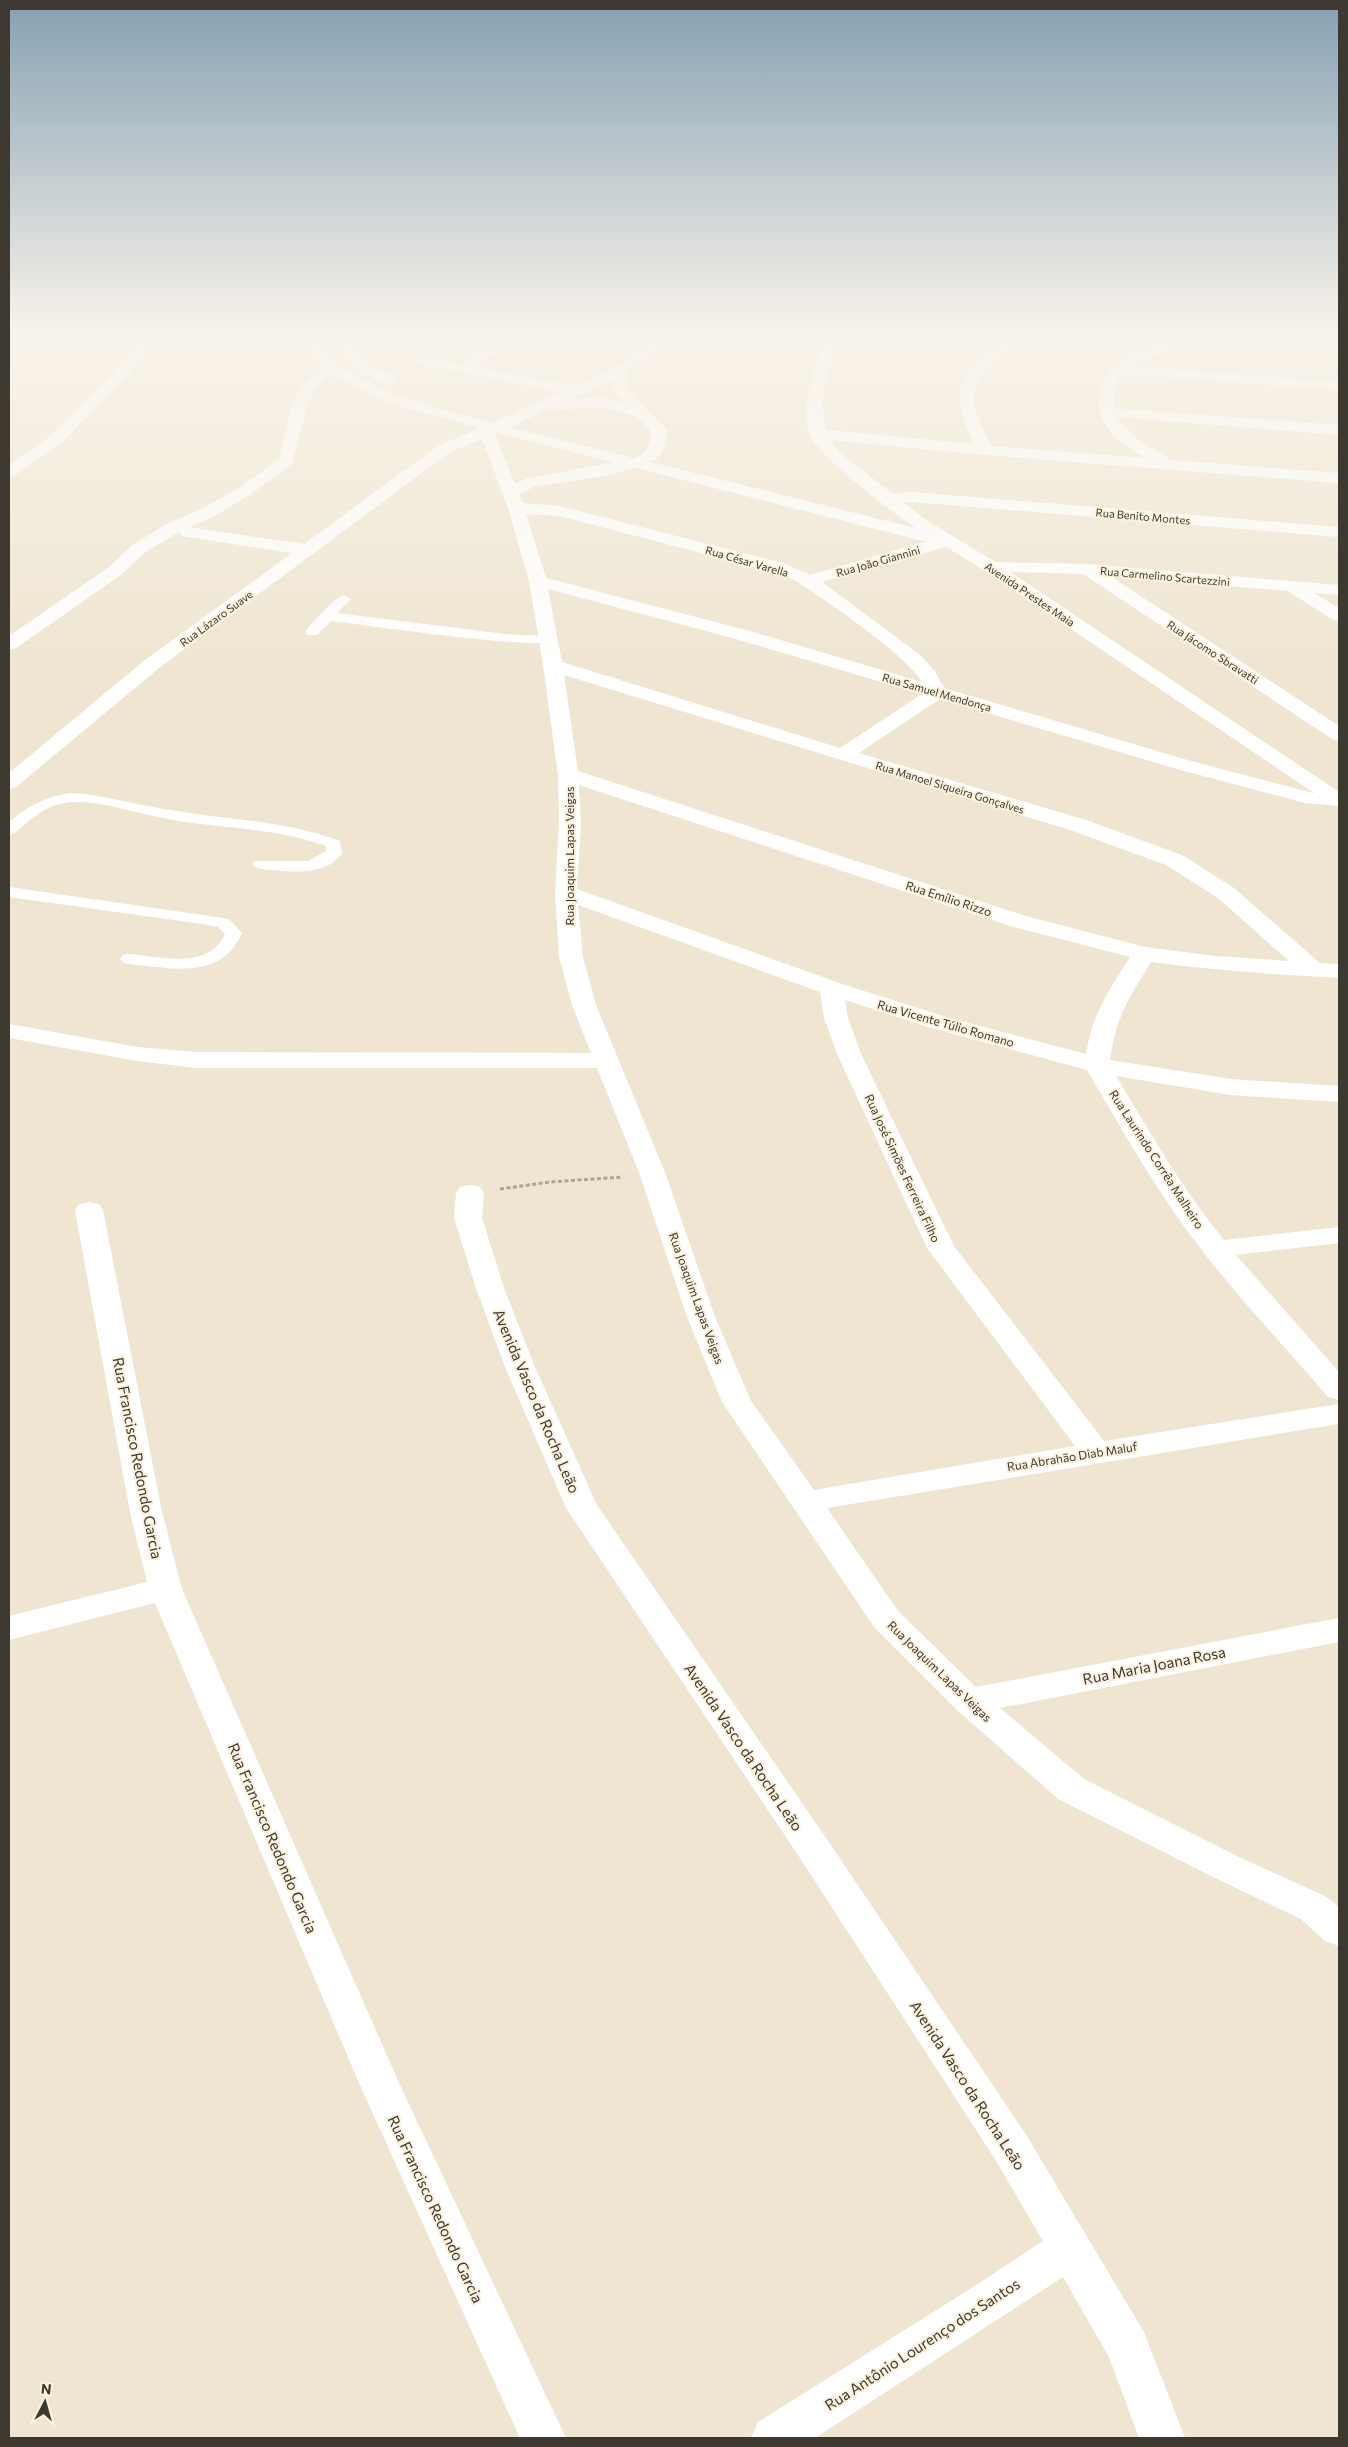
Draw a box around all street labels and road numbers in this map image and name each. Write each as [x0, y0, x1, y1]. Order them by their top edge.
street label: Rua Benito Montes [1095, 505, 1191, 527]
street label: Rua César Varella [704, 543, 790, 579]
street label: Rua João Giannini [835, 543, 922, 580]
street label: Avenida Prestes Maia [983, 559, 1077, 629]
street label: Rua Carmelino Scartezzini [1100, 564, 1231, 588]
street label: Rua Lázaro Suave [177, 587, 255, 649]
street label: Rua Jácomo Sbravatti [1164, 618, 1261, 687]
street label: Rua Samuel Mendonça [881, 670, 993, 714]
street label: Rua Manoel Siqueira Gonçalves [874, 758, 1026, 816]
street label: Rua Joaquim Lapas Veigas [562, 786, 577, 926]
street label: Rua Emílio Rizzo [904, 877, 994, 919]
street label: Rua Vicente Túlio Romano [876, 997, 1016, 1049]
street label: Rua Laurindo Corrêa Malheiro [1107, 1087, 1207, 1231]
street label: Rua José Simões Ferreira Filho [862, 1092, 944, 1245]
street label: Rua Joaquim Lapas Veigas [666, 1230, 727, 1366]
street label: Avenida Vasco da Rocha Leão [490, 1306, 584, 1496]
street label: Rua Francisco Redondo Garcia [110, 1356, 166, 1560]
street label: Rua Abrahão Diab Maluf [1006, 1439, 1138, 1473]
street label: Rua Joaquim Lapas Veigas [884, 1618, 995, 1725]
street label: Rua Maria Joana Rosa [1081, 1642, 1227, 1688]
street label: Avenida Vasco da Rocha Leão [681, 1660, 807, 1834]
street label: Rua Francisco Redondo Garcia [225, 1740, 321, 1936]
street label: Avenida Vasco da Rocha Leão [906, 1997, 1030, 2173]
street label: Rua Francisco Redondo Garcia [385, 2112, 487, 2306]
street label: Rua Antônio Lourenço dos Santos [821, 2274, 1023, 2414]

